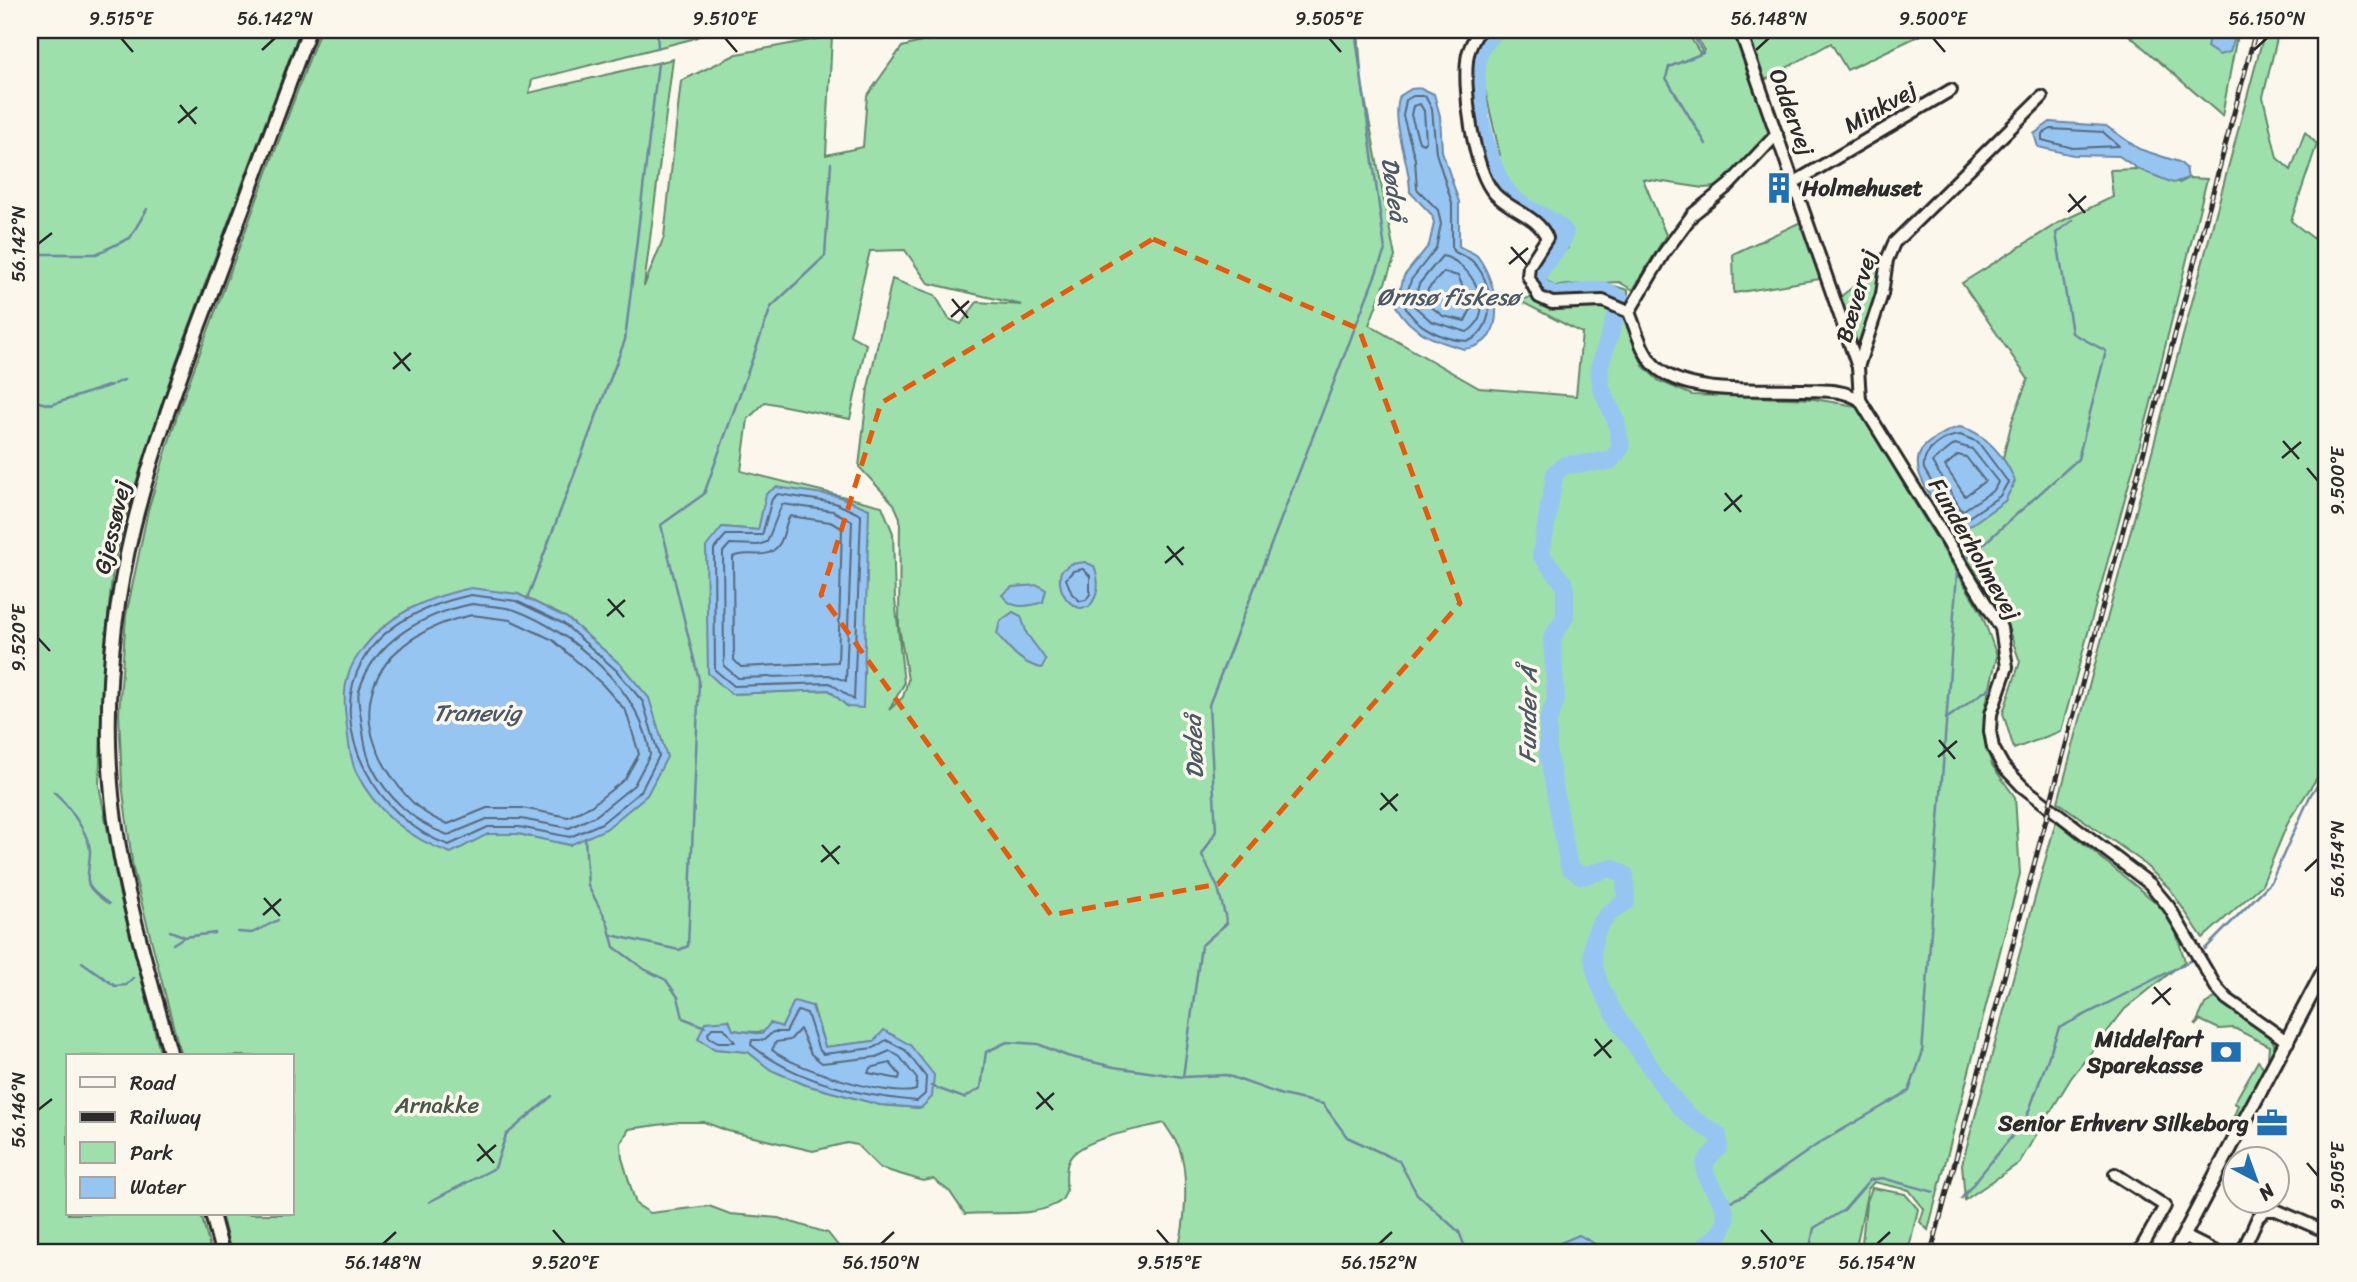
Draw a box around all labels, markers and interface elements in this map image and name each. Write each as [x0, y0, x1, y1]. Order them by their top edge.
text: 9.515°E [89, 3, 154, 35]
text: 56.142°N [237, 3, 314, 35]
text: 9.510°E [693, 3, 758, 35]
text: 9.505°E [1295, 3, 1364, 35]
text: 56.148°N [1731, 3, 1808, 35]
text: 9.500°E [1899, 3, 1968, 35]
text: 56.150°N [2229, 3, 2306, 35]
street label: Oddervej [1757, 63, 1826, 162]
street label: Minkvej [1835, 69, 1925, 145]
water label: Dødeå [1369, 155, 1420, 227]
place label: Holmehuset [1801, 168, 1923, 209]
building icon: Holmehuset [1762, 171, 1796, 205]
text: 56.142°N [3, 205, 35, 282]
street label: Bævervej [1824, 244, 1889, 348]
water label: Ørnsø fiskesø [1377, 276, 1524, 318]
text: 9.500°E [2322, 446, 2354, 515]
street label: Funderholmevej [1917, 470, 2033, 629]
street label: Gjessøvej [82, 476, 143, 578]
text: 9.520°E [3, 604, 35, 671]
water label: Funder Å [1506, 661, 1550, 763]
water label: Tranevig [433, 692, 523, 734]
water label: Dødeå [1172, 711, 1216, 780]
text: 56.154°N [2322, 820, 2354, 897]
place label: Middelfart Sparekasse [2086, 1019, 2205, 1086]
bank icon: Middelfart Sparekasse [2209, 1035, 2243, 1069]
legend [66, 1054, 294, 1216]
text: Road [130, 1064, 177, 1102]
text: 56.146°N [3, 1071, 35, 1148]
park label: Arnakke [394, 1085, 480, 1126]
text: Railway [130, 1098, 201, 1136]
place label: Senior Erhverv Silkeborg [1997, 1103, 2249, 1144]
office icon: Senior Erhverv Silkeborg [2255, 1106, 2289, 1140]
text: Park [130, 1134, 173, 1172]
text: 9.505°E [2322, 1141, 2354, 1210]
north arrow [2220, 1146, 2290, 1216]
text: Water [130, 1168, 187, 1206]
text: N [2250, 1175, 2283, 1210]
text: 56.148°N [345, 1247, 422, 1279]
text: 9.520°E [532, 1247, 599, 1279]
text: 56.150°N [843, 1247, 920, 1279]
text: 9.515°E [1137, 1247, 1202, 1279]
text: 56.152°N [1341, 1247, 1417, 1279]
text: 9.510°E [1741, 1247, 1806, 1279]
text: 56.154°N [1839, 1247, 1916, 1279]

